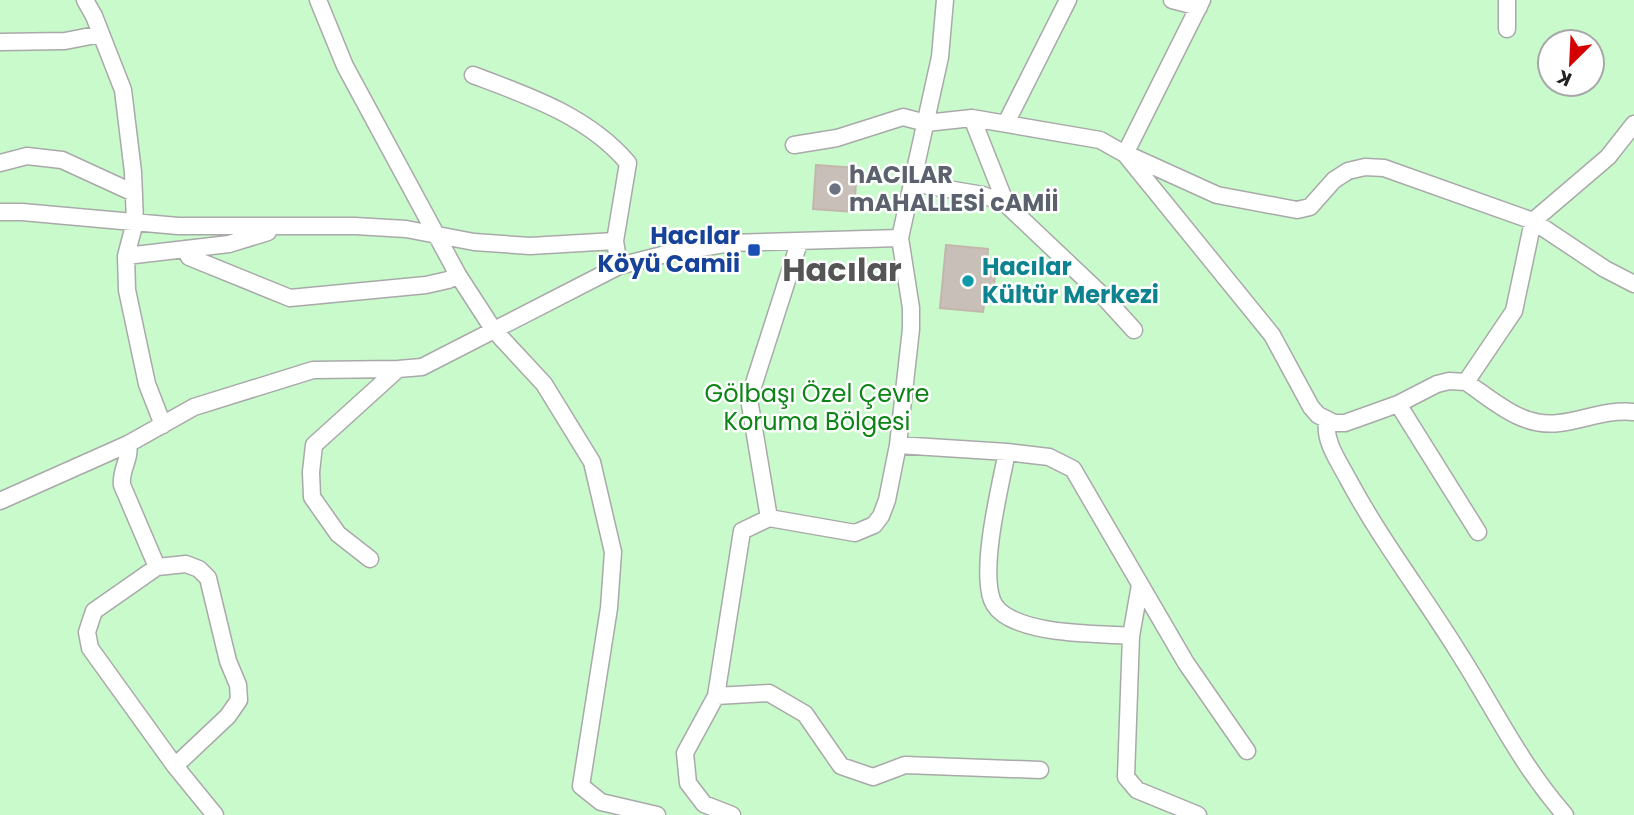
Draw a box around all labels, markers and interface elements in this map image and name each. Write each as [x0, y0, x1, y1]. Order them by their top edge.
north arrow [1536, 28, 1606, 98]
text: K [1553, 63, 1576, 93]
place label: hACILAR mAHALLESİ cAMİİ [849, 158, 1059, 219]
marker: hACILAR mAHALLESİ cAMİİ [827, 181, 843, 197]
place label: Hacılar Köyü Camii [597, 219, 740, 280]
marker: Hacılar Köyü Camii [746, 242, 762, 258]
district label: Hacılar [782, 247, 902, 292]
place label: Hacılar Kültür Merkezi [982, 250, 1159, 311]
marker: Hacılar Kültür Merkezi [960, 273, 976, 289]
park label: Gölbaşı Özel Çevre Koruma Bölgesi [705, 377, 929, 438]

